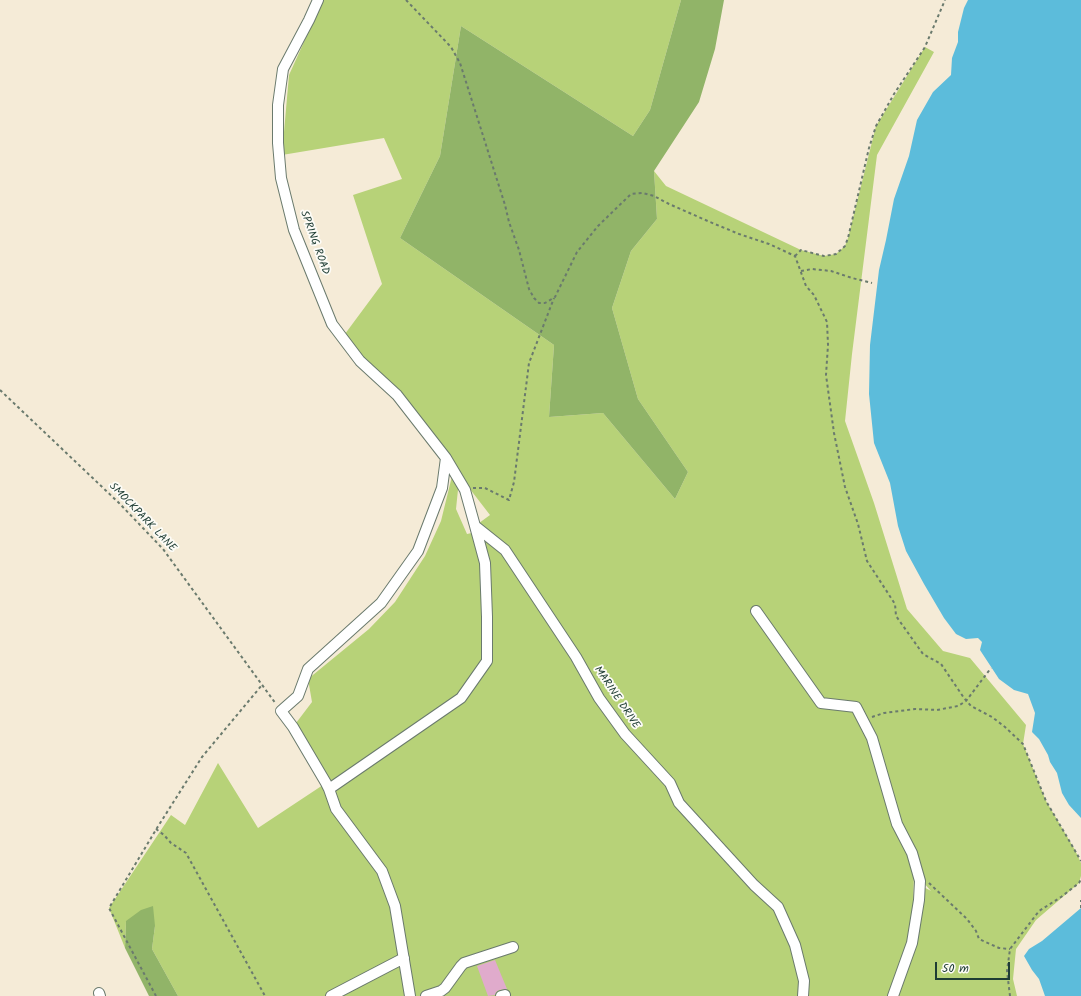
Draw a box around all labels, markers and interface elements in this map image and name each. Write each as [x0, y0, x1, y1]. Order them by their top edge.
street label: SPRING ROAD [296, 209, 332, 277]
street label: SMOCKPARK LANE [106, 481, 178, 555]
street label: MARINE DRIVE [590, 664, 642, 732]
scale bar [937, 954, 1012, 980]
text: 50 m [942, 959, 969, 978]

